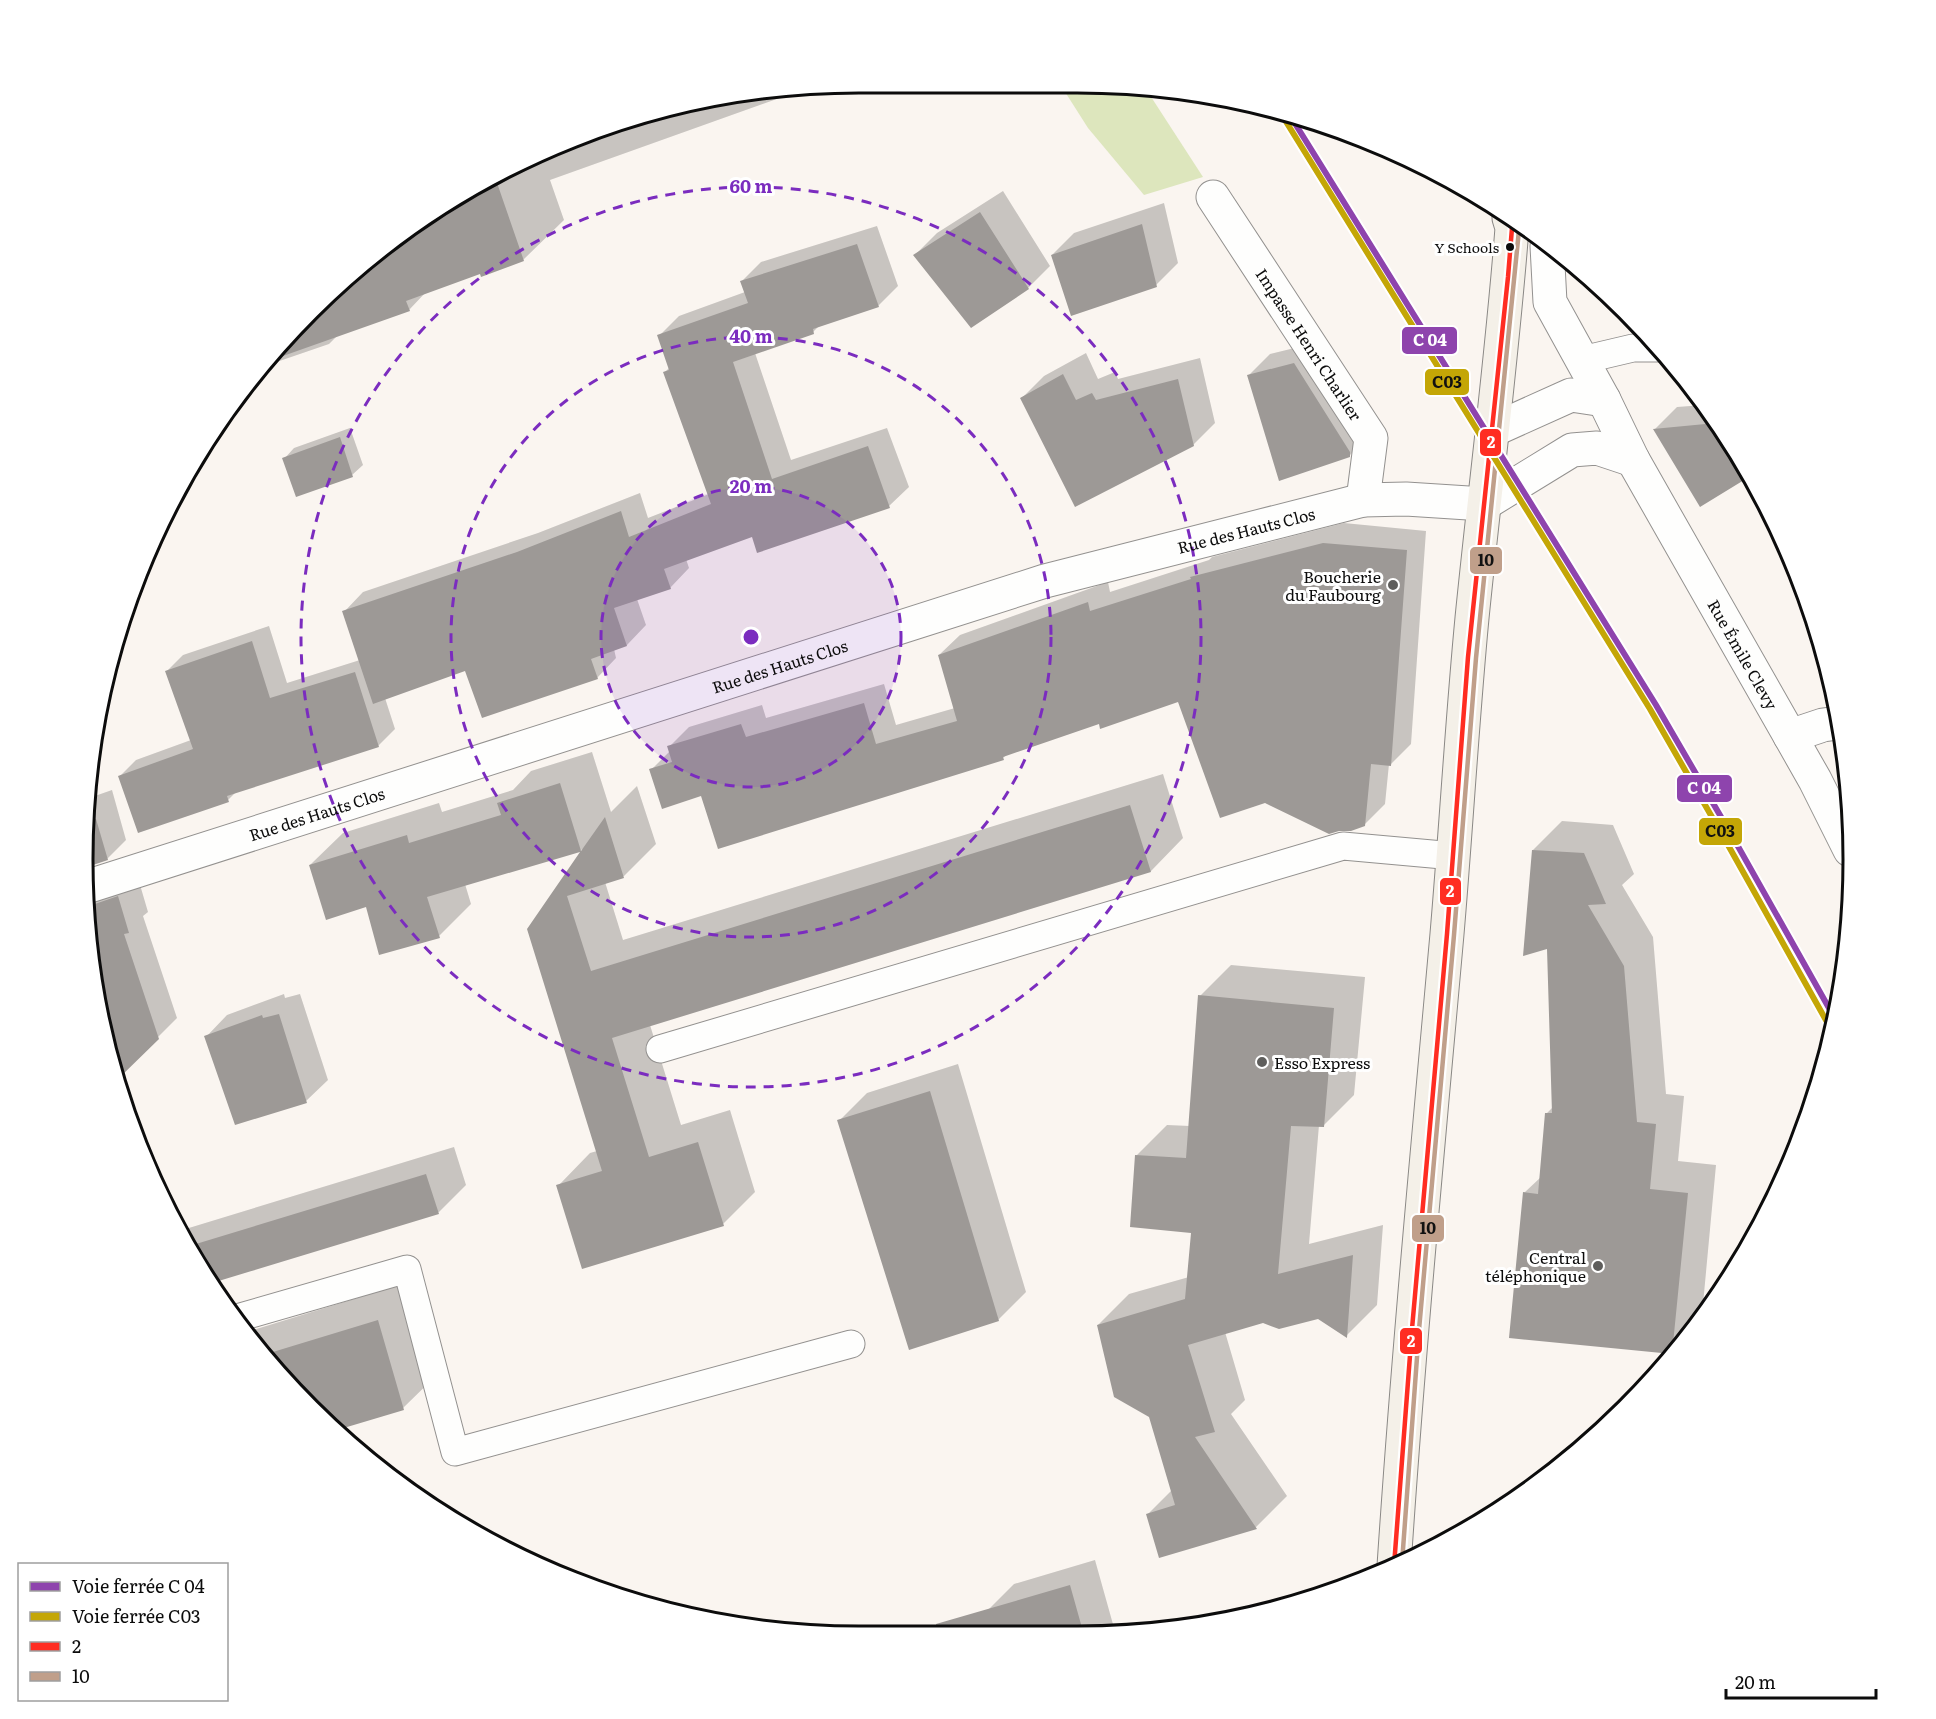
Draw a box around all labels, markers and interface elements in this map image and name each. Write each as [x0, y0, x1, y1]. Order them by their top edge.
text: 60 m [729, 172, 773, 199]
place label: Y Schools [1435, 237, 1499, 257]
marker: Y Schools [1504, 241, 1516, 253]
street label: Impasse Henri Charlier [1251, 263, 1369, 426]
text: 40 m [729, 322, 773, 349]
line badge: C 04 [1401, 326, 1458, 355]
text: C 04 [1413, 327, 1447, 351]
line badge: C03 [1424, 368, 1470, 396]
text: C03 [1432, 369, 1462, 393]
line badge: 2 [1479, 428, 1502, 457]
text: 2 [1487, 429, 1496, 453]
text: 20 m [730, 472, 772, 499]
street label: Rue des Hauts Clos [1175, 501, 1317, 559]
line badge: 10 [1469, 546, 1503, 575]
text: 10 [1478, 547, 1494, 571]
place label: Boucherie du Faubourg [1285, 564, 1381, 606]
marker: Boucherie du Faubourg [1386, 578, 1400, 592]
street label: Rue Émile Clevy [1703, 595, 1785, 714]
centre of rings [741, 627, 761, 647]
street label: Rue des Hauts Clos [709, 633, 850, 699]
line badge: C 04 [1676, 774, 1733, 803]
text: C 04 [1687, 775, 1721, 799]
street label: Rue des Hauts Clos [246, 781, 387, 846]
line badge: C03 [1698, 817, 1743, 846]
text: C03 [1705, 818, 1735, 842]
line badge: 2 [1439, 877, 1462, 906]
text: 2 [1446, 878, 1455, 902]
place label: Esso Express [1274, 1050, 1370, 1074]
marker: Esso Express [1255, 1055, 1269, 1069]
line badge: 10 [1411, 1214, 1445, 1243]
text: 10 [1420, 1215, 1436, 1239]
place label: Central téléphonique [1485, 1245, 1586, 1287]
marker: Central téléphonique [1591, 1259, 1605, 1273]
line badge: 2 [1399, 1327, 1423, 1355]
text: 2 [1407, 1328, 1416, 1352]
legend [18, 1563, 228, 1701]
text: Voie ferrée C 04 [72, 1572, 205, 1599]
text: Voie ferrée C03 [72, 1602, 201, 1629]
text: 2 [72, 1632, 81, 1659]
text: 10 [72, 1662, 90, 1689]
scale bar [1726, 1662, 1876, 1700]
text: 20 m [1735, 1668, 1776, 1695]

